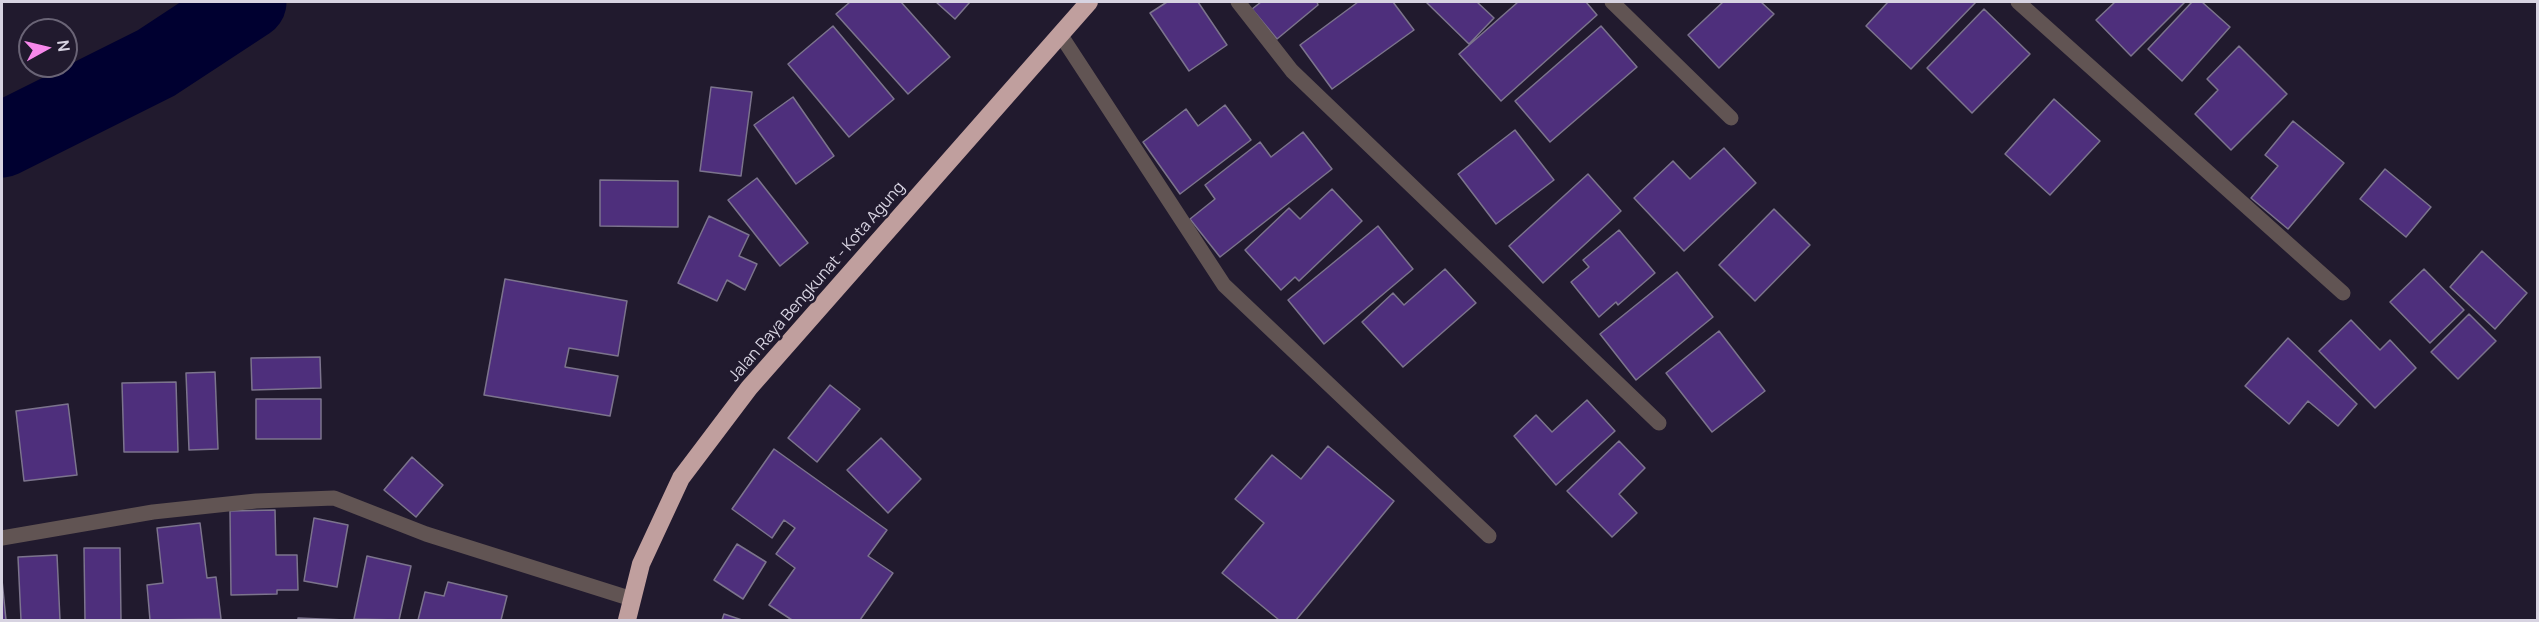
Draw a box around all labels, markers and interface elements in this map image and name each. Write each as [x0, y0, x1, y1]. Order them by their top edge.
north arrow [18, 18, 78, 78]
text: N [52, 39, 76, 53]
street label: Jalan Raya Bengkunat - Kota Agung [725, 178, 909, 386]

